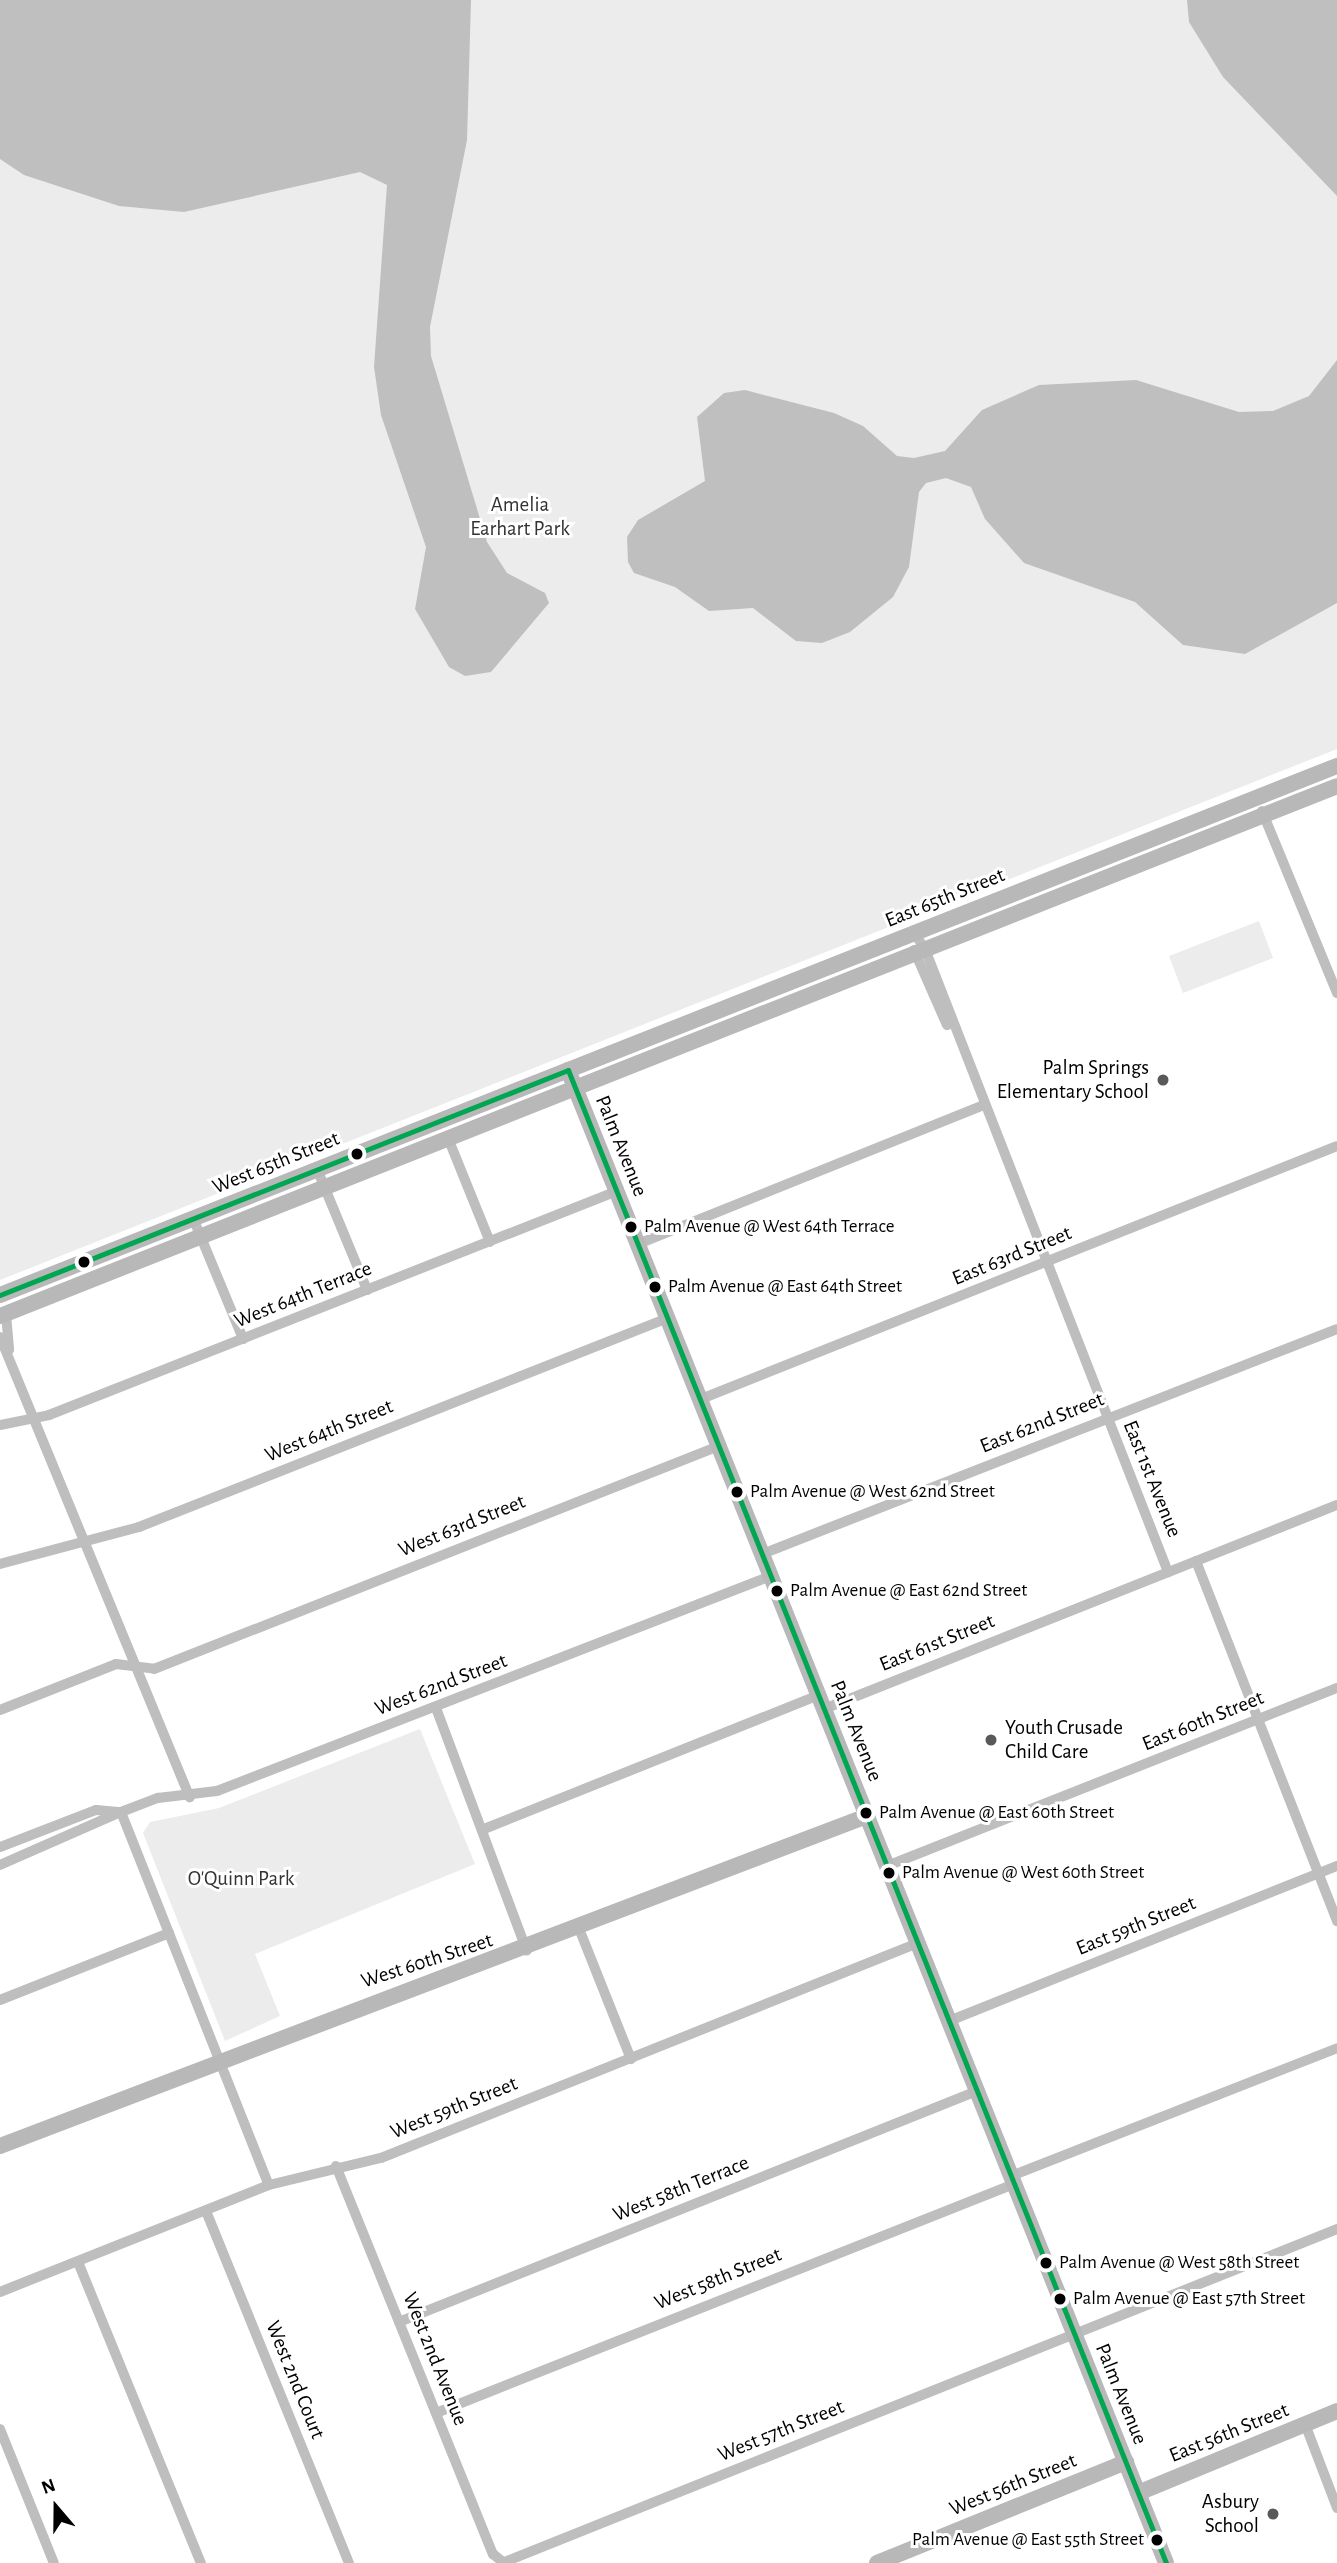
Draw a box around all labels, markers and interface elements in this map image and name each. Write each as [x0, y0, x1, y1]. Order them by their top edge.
park label: Amelia Earhart Park [470, 492, 570, 542]
street label: East 65th Street [882, 863, 1008, 933]
place label: Palm Springs Elementary School [997, 1055, 1149, 1105]
marker: Palm Springs Elementary School [1155, 1072, 1171, 1088]
street label: Palm Avenue [589, 1092, 653, 1200]
street label: West 65th Street [209, 1126, 343, 1200]
unlabelled marker [350, 1147, 364, 1161]
place label: Palm Avenue @ West 64th Terrace [644, 1216, 895, 1238]
marker: Palm Avenue @ West 64th Terrace [624, 1220, 638, 1234]
street label: East 63rd Street [949, 1221, 1075, 1291]
unlabelled marker [77, 1255, 91, 1269]
street label: West 64th Terrace [231, 1256, 375, 1334]
place label: Palm Avenue @ East 64th Street [668, 1276, 902, 1298]
marker: Palm Avenue @ East 64th Street [648, 1280, 662, 1294]
street label: East 62nd Street [976, 1387, 1108, 1459]
street label: West 64th Street [261, 1394, 397, 1468]
street label: East 1st Avenue [1117, 1417, 1187, 1541]
place label: Palm Avenue @ West 62nd Street [750, 1481, 995, 1503]
marker: Palm Avenue @ West 62nd Street [730, 1485, 744, 1499]
street label: West 63rd Street [395, 1489, 529, 1563]
place label: Palm Avenue @ East 62nd Street [790, 1580, 1027, 1602]
marker: Palm Avenue @ East 62nd Street [770, 1584, 784, 1598]
street label: East 61st Street [876, 1609, 998, 1677]
street label: West 62nd Street [371, 1648, 511, 1722]
street label: Palm Avenue [824, 1677, 888, 1785]
street label: East 60th Street [1139, 1685, 1267, 1757]
place label: Youth Crusade Child Care [1005, 1715, 1123, 1765]
marker: Youth Crusade Child Care [983, 1732, 999, 1748]
place label: Palm Avenue @ East 60th Street [879, 1802, 1114, 1824]
marker: Palm Avenue @ East 60th Street [859, 1806, 873, 1820]
place label: Palm Avenue @ West 60th Street [902, 1862, 1144, 1884]
park label: O'Quinn Park [188, 1866, 294, 1892]
marker: Palm Avenue @ West 60th Street [882, 1866, 896, 1880]
street label: East 59th Street [1073, 1891, 1199, 1961]
street label: West 60th Street [358, 1928, 496, 1994]
street label: West 59th Street [387, 2071, 521, 2145]
street label: West 58th Terrace [609, 2150, 753, 2228]
street label: West 58th Street [651, 2242, 785, 2316]
place label: Palm Avenue @ West 58th Street [1059, 2252, 1299, 2274]
marker: Palm Avenue @ West 58th Street [1039, 2256, 1053, 2270]
place label: Palm Avenue @ East 57th Street [1073, 2288, 1305, 2310]
street label: West 2nd Avenue [397, 2289, 473, 2429]
marker: Palm Avenue @ East 57th Street [1053, 2292, 1067, 2306]
street label: West 2nd Court [260, 2317, 330, 2443]
street label: Palm Avenue [1089, 2340, 1153, 2448]
street label: West 57th Street [714, 2394, 848, 2468]
street label: East 56th Street [1166, 2398, 1292, 2468]
street label: West 56th Street [946, 2448, 1080, 2522]
north arrow [21, 2472, 91, 2542]
text: N [39, 2476, 58, 2498]
place label: Asbury School [1202, 2489, 1259, 2539]
marker: Asbury School [1265, 2506, 1281, 2522]
place label: Palm Avenue @ East 55th Street [912, 2529, 1144, 2551]
marker: Palm Avenue @ East 55th Street [1150, 2533, 1164, 2547]

